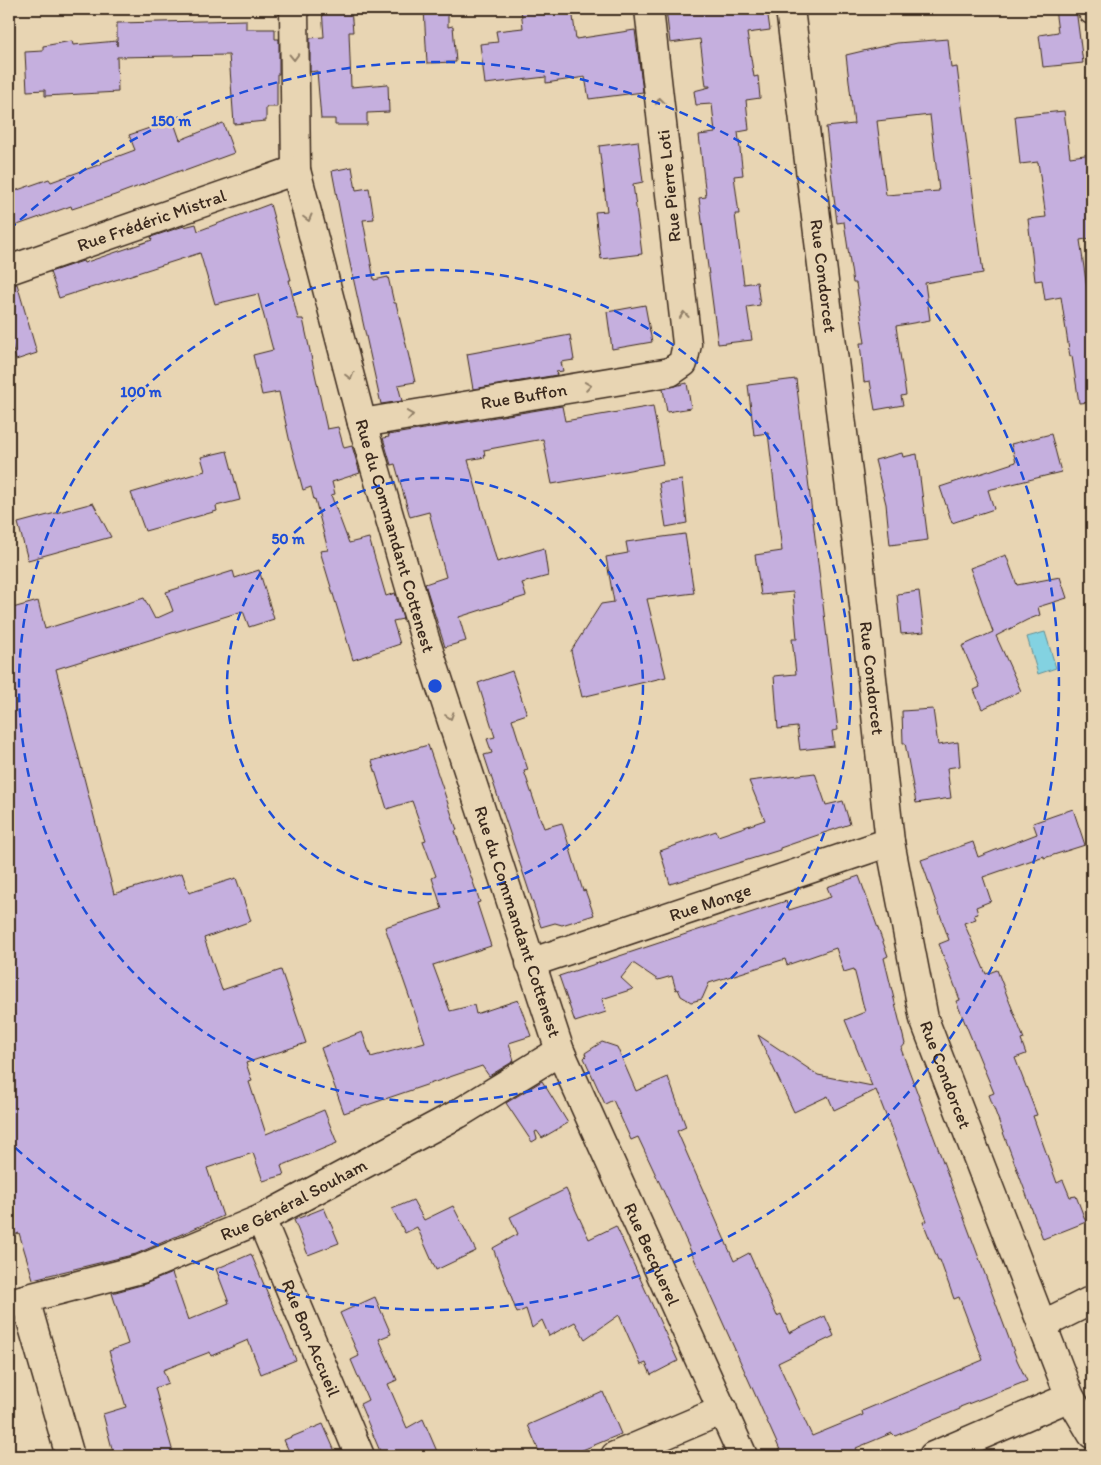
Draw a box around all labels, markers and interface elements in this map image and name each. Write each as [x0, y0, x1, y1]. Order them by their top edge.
one-way arrow [289, 54, 299, 62]
one-way arrow [655, 97, 666, 105]
text: 150 m [151, 112, 191, 130]
street label: Rue Pierre Loti [652, 129, 686, 243]
street label: Rue Frédéric Mistral [74, 184, 229, 256]
one-way arrow [303, 214, 313, 222]
street label: Rue Condorcet [805, 218, 841, 334]
one-way arrow [679, 311, 690, 319]
one-way arrow [344, 371, 354, 379]
street label: Rue Buffon [479, 378, 569, 414]
one-way arrow [583, 381, 592, 391]
text: 100 m [120, 383, 162, 401]
one-way arrow [407, 410, 415, 421]
street label: Rue du Commandant Cottenest [350, 416, 440, 656]
text: 50 m [271, 530, 305, 548]
street label: Rue Condorcet [855, 620, 889, 736]
centre of rings [426, 677, 444, 695]
one-way arrow [444, 711, 454, 720]
street label: Rue du Commandant Cottenest [469, 803, 566, 1041]
street label: Rue Monge [666, 878, 754, 926]
street label: Rue Condorcet [915, 1018, 976, 1132]
street label: Rue Général Souham [217, 1153, 371, 1246]
street label: Rue Becquerel [619, 1199, 685, 1309]
street label: Rue Bon Accueil [277, 1276, 345, 1400]

